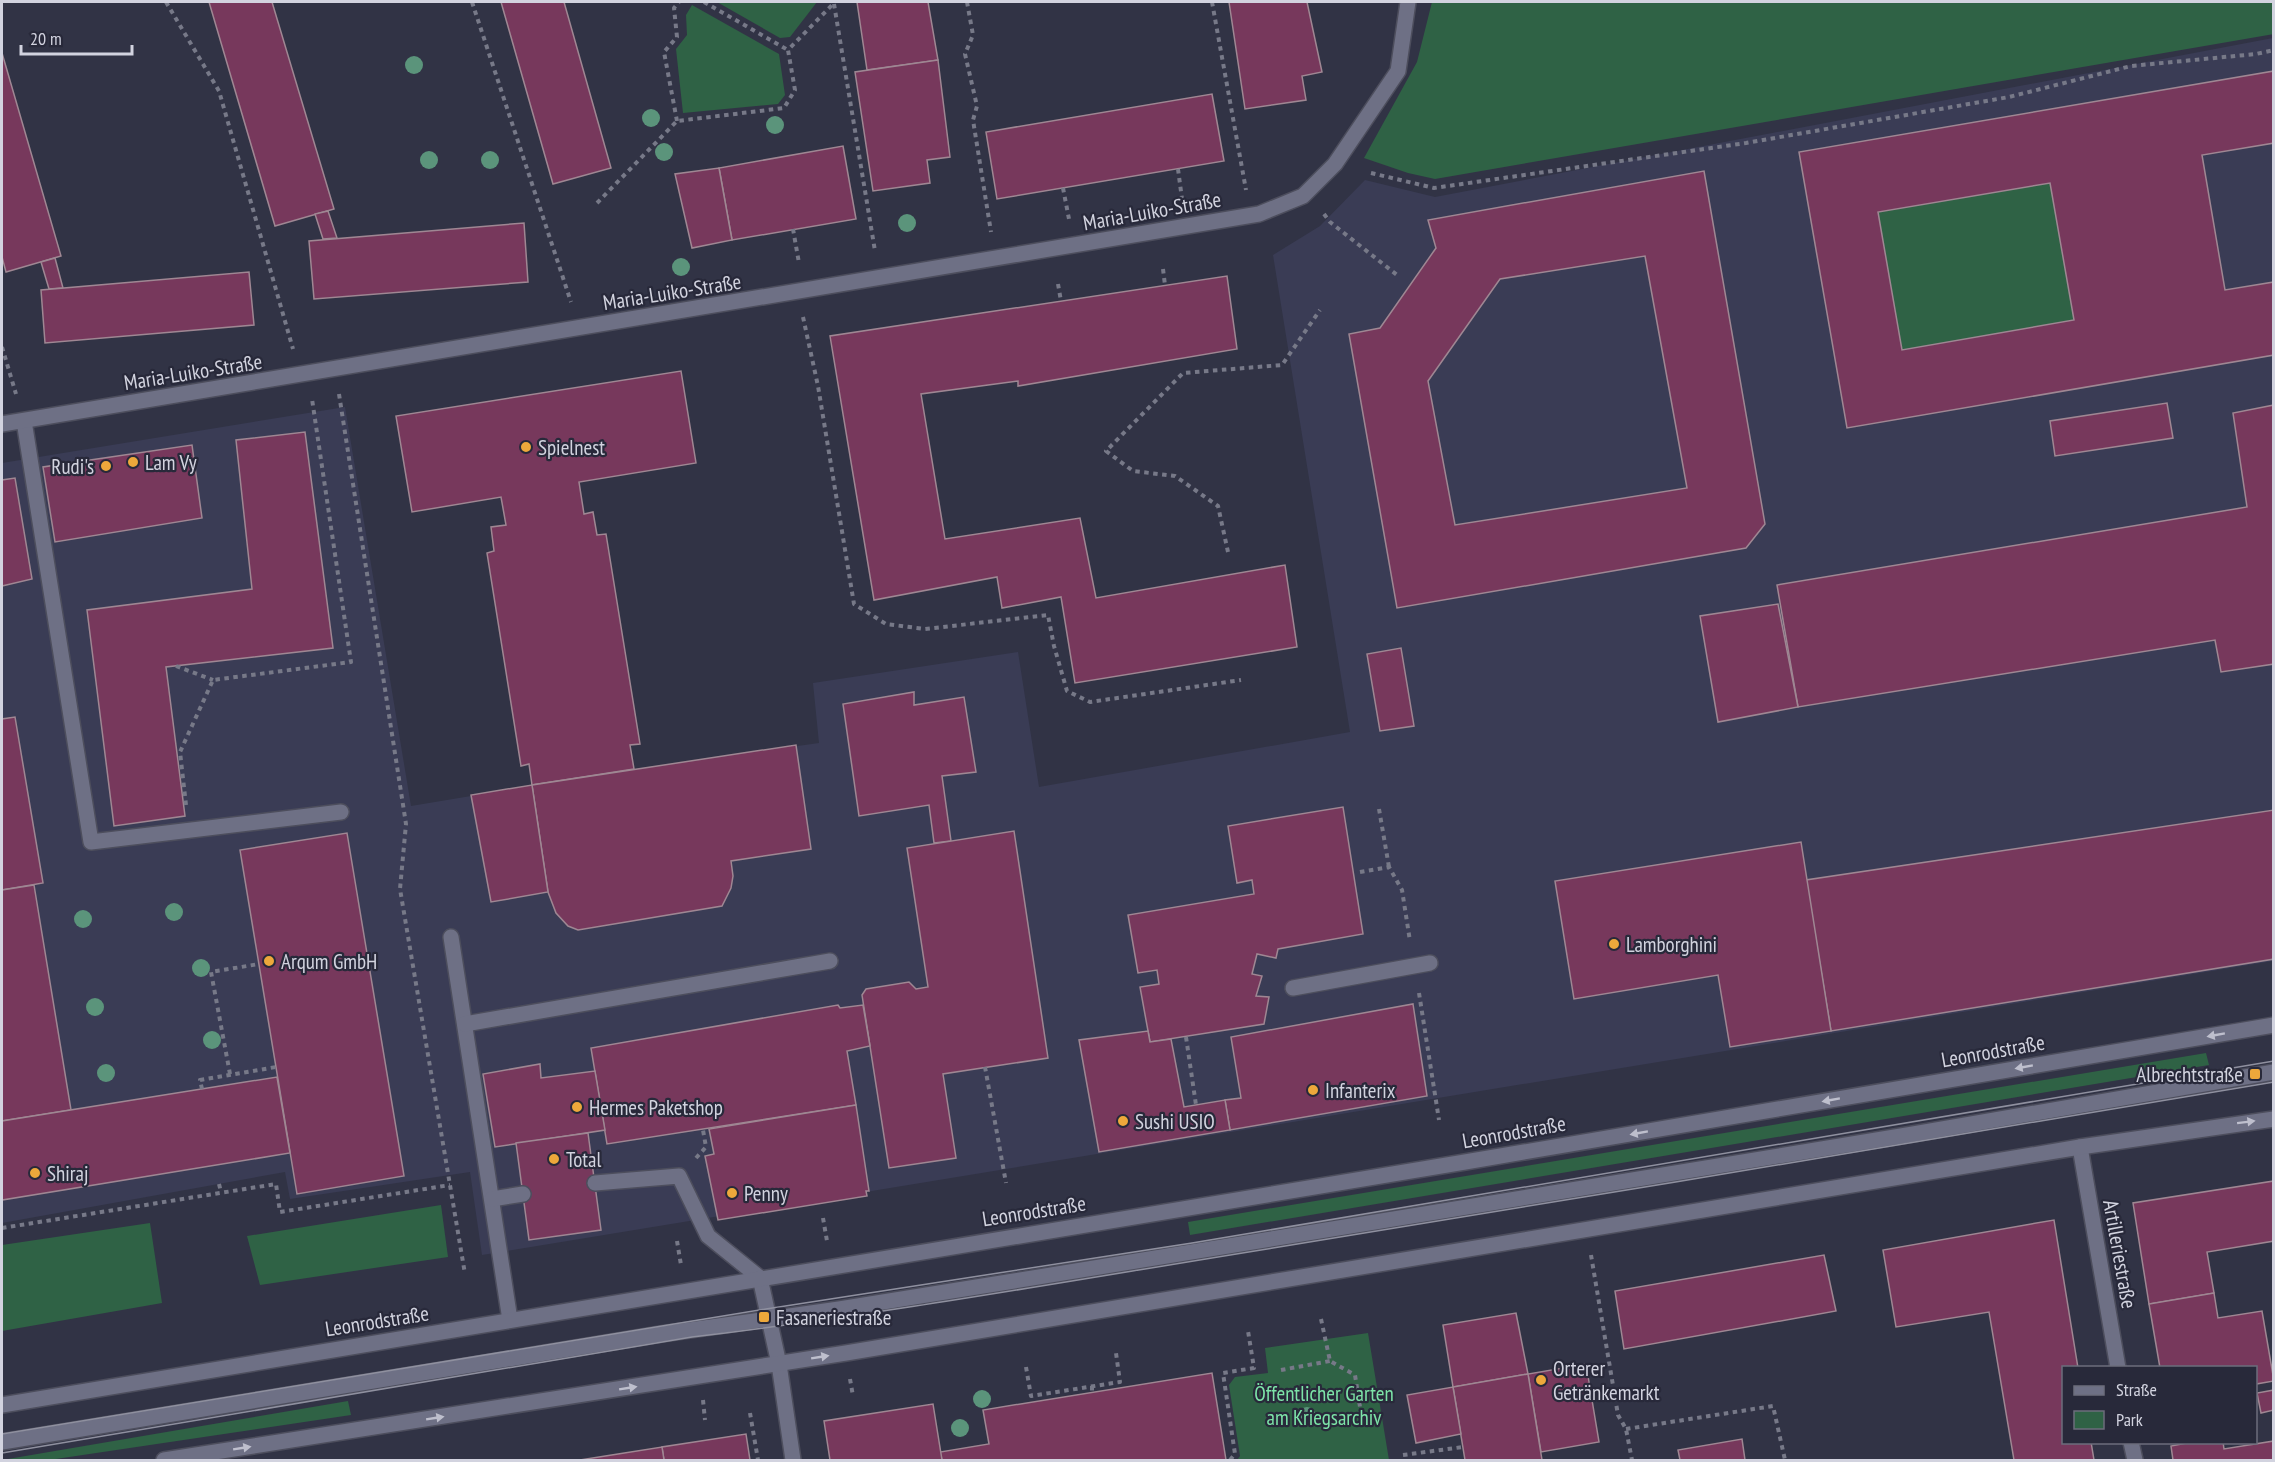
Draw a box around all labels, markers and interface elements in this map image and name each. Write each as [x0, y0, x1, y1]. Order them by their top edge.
scale bar [21, 18, 132, 56]
text: 20 m [30, 27, 62, 50]
street label: Maria-Luiko-Straße [1081, 186, 1223, 236]
street label: Maria-Luiko-Straße [601, 268, 743, 316]
street label: Maria-Luiko-Straße [122, 348, 264, 396]
place label: Spielnest [538, 434, 605, 461]
marker: Spielnest [519, 440, 533, 454]
place label: Lam Vy [145, 449, 197, 476]
place label: Rudi's [51, 453, 94, 480]
marker: Lam Vy [126, 455, 140, 469]
marker: Rudi's [99, 459, 113, 473]
place label: Lamborghini [1626, 931, 1717, 958]
marker: Lamborghini [1607, 937, 1621, 951]
place label: Arqum GmbH [281, 948, 377, 975]
marker: Arqum GmbH [262, 954, 276, 968]
street label: Leonrodstraße [1939, 1029, 2047, 1073]
one-way arrow [2206, 1031, 2225, 1040]
place label: Albrechtstraße [2136, 1061, 2243, 1088]
one-way arrow [2014, 1063, 2033, 1072]
marker: Albrechtstraße [2248, 1067, 2262, 1081]
place label: Infanterix [1325, 1077, 1396, 1104]
marker: Infanterix [1306, 1083, 1320, 1097]
place label: Hermes Paketshop [589, 1094, 723, 1121]
one-way arrow [1822, 1096, 1841, 1105]
marker: Hermes Paketshop [570, 1100, 584, 1114]
place label: Sushi USIO [1135, 1108, 1215, 1135]
street label: Leonrodstraße [1460, 1110, 1568, 1154]
marker: Sushi USIO [1116, 1114, 1130, 1128]
one-way arrow [2237, 1118, 2256, 1127]
one-way arrow [1629, 1128, 1648, 1137]
place label: Total [566, 1146, 601, 1173]
marker: Total [547, 1152, 561, 1166]
place label: Shiraj [47, 1160, 88, 1187]
marker: Shiraj [28, 1166, 42, 1180]
place label: Penny [744, 1180, 788, 1207]
marker: Penny [725, 1186, 739, 1200]
street label: Leonrodstraße [980, 1189, 1088, 1233]
street label: Artilleriestraße [2097, 1198, 2143, 1310]
street label: Leonrodstraße [323, 1299, 431, 1343]
place label: Fasaneriestraße [776, 1304, 891, 1331]
marker: Fasaneriestraße [757, 1310, 771, 1324]
one-way arrow [811, 1353, 830, 1362]
place label: Orterer Getränkemarkt [1553, 1355, 1660, 1406]
legend [2062, 1366, 2257, 1444]
marker: Orterer Getränkemarkt [1534, 1373, 1548, 1387]
text: Straße [2116, 1378, 2157, 1401]
park label: Öffentlicher Garten am Kriegsarchiv [1254, 1380, 1394, 1431]
one-way arrow [618, 1383, 637, 1392]
text: Park [2116, 1408, 2143, 1431]
one-way arrow [425, 1413, 444, 1422]
one-way arrow [233, 1444, 252, 1453]

